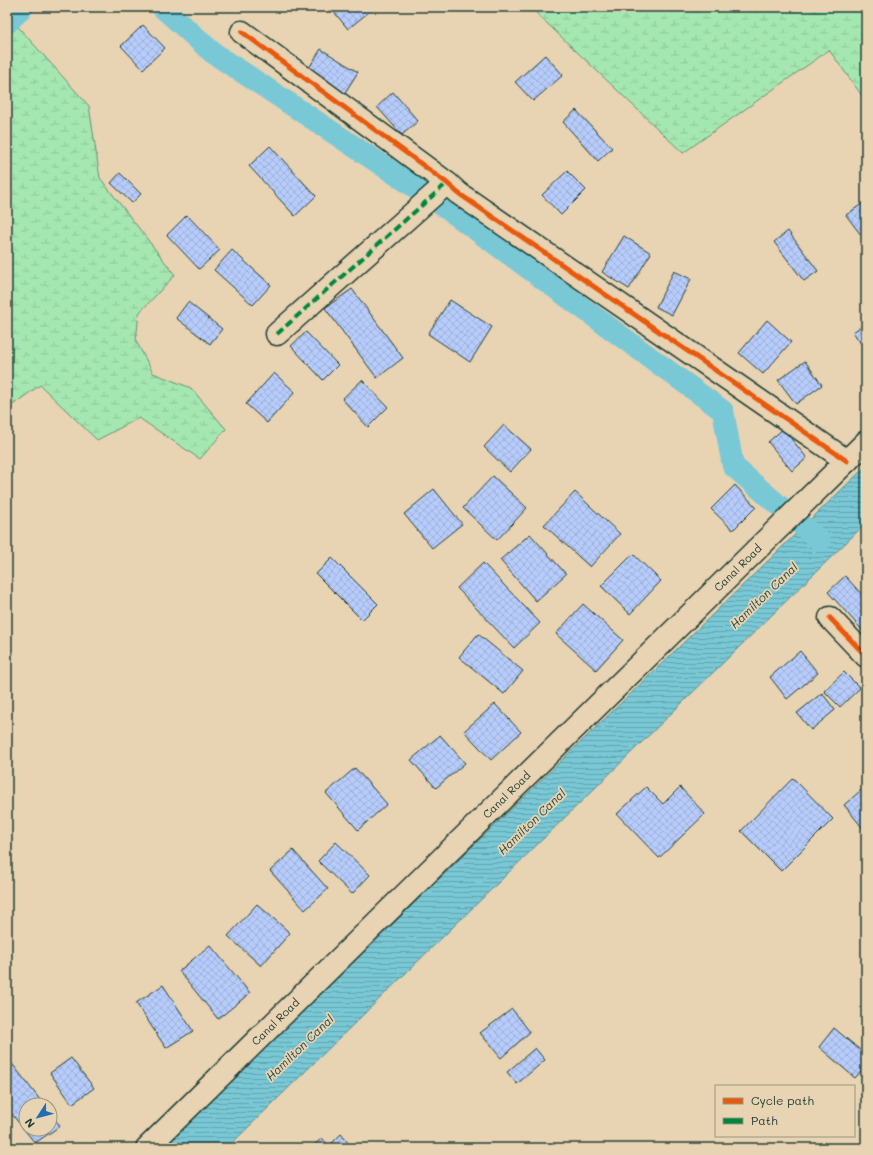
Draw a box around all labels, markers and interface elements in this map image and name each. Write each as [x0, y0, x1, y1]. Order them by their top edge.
street label: Canal Road [710, 541, 765, 594]
water label: Hamilton Canal [726, 559, 801, 632]
street label: Canal Road [479, 768, 533, 821]
water label: Hamilton Canal [494, 785, 569, 858]
street label: Canal Road [248, 995, 302, 1048]
water label: Hamilton Canal [262, 1011, 337, 1084]
legend [715, 1085, 855, 1137]
text: Cycle path [751, 1092, 814, 1108]
north arrow [18, 1097, 58, 1137]
text: Path [751, 1112, 778, 1128]
text: N [21, 1115, 38, 1131]

